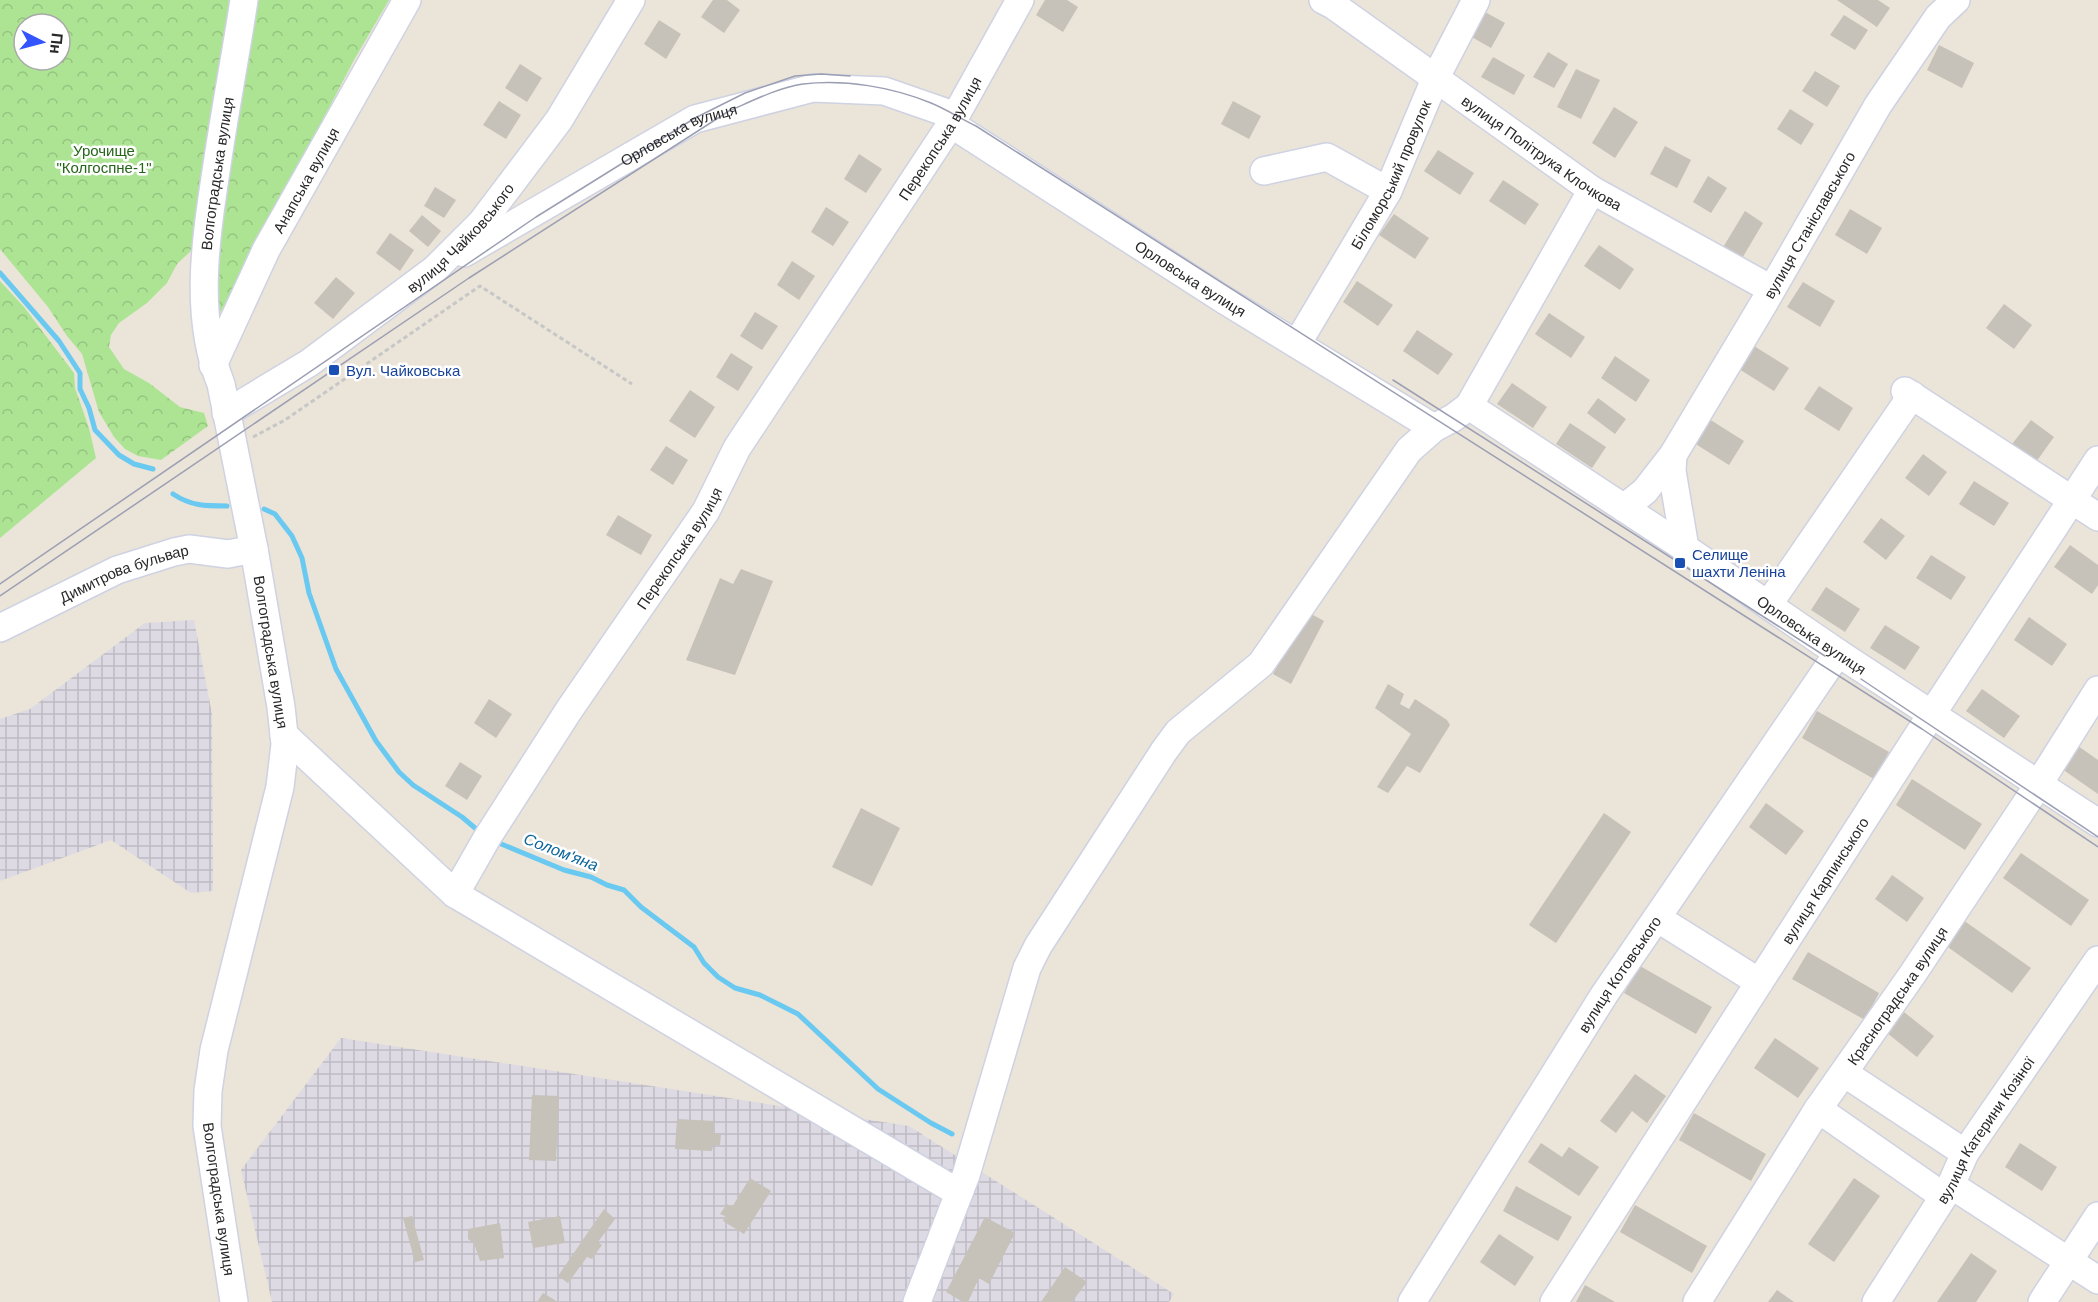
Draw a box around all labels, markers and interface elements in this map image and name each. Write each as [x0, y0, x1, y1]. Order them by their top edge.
north arrow [12, 12, 72, 72]
text: Пн [47, 32, 66, 55]
street label: Перекопська вулиця [895, 73, 984, 203]
street label: вулиця Політрука Клочкова [1459, 91, 1625, 214]
street label: Волгоградська вулиця [197, 96, 236, 251]
street label: Біломорський провулок [1347, 97, 1434, 252]
street label: Орловська вулиця [617, 100, 739, 169]
street label: Анапська вулиця [269, 124, 342, 236]
park label: Урочище "Колгоспне-1" [56, 142, 152, 176]
street label: вулиця Станіславського [1760, 148, 1858, 301]
street label: вулиця Чайковського [403, 180, 517, 296]
street label: Орловська вулиця [1132, 237, 1249, 320]
place label: Вул. Чайковська [346, 362, 461, 379]
marker: Вул. Чайковська [327, 363, 341, 377]
street label: Перекопська вулиця [633, 484, 725, 612]
street label: Димитрова бульвар [56, 541, 190, 606]
place label: Селище шахти Леніна [1692, 546, 1786, 580]
marker: Селище шахти Леніна [1673, 556, 1687, 570]
street label: Волгоградська вулиця [251, 574, 291, 730]
street label: Орловська вулиця [1754, 592, 1869, 678]
street label: вулиця Карпинського [1778, 814, 1872, 947]
water label: Солом'яна [521, 830, 601, 874]
street label: вулиця Котовського [1574, 913, 1664, 1035]
street label: Красноградська вулиця [1843, 923, 1950, 1068]
street label: вулиця Катерини Козіної [1933, 1053, 2038, 1207]
street label: Волгоградська вулиця [200, 1121, 238, 1277]

